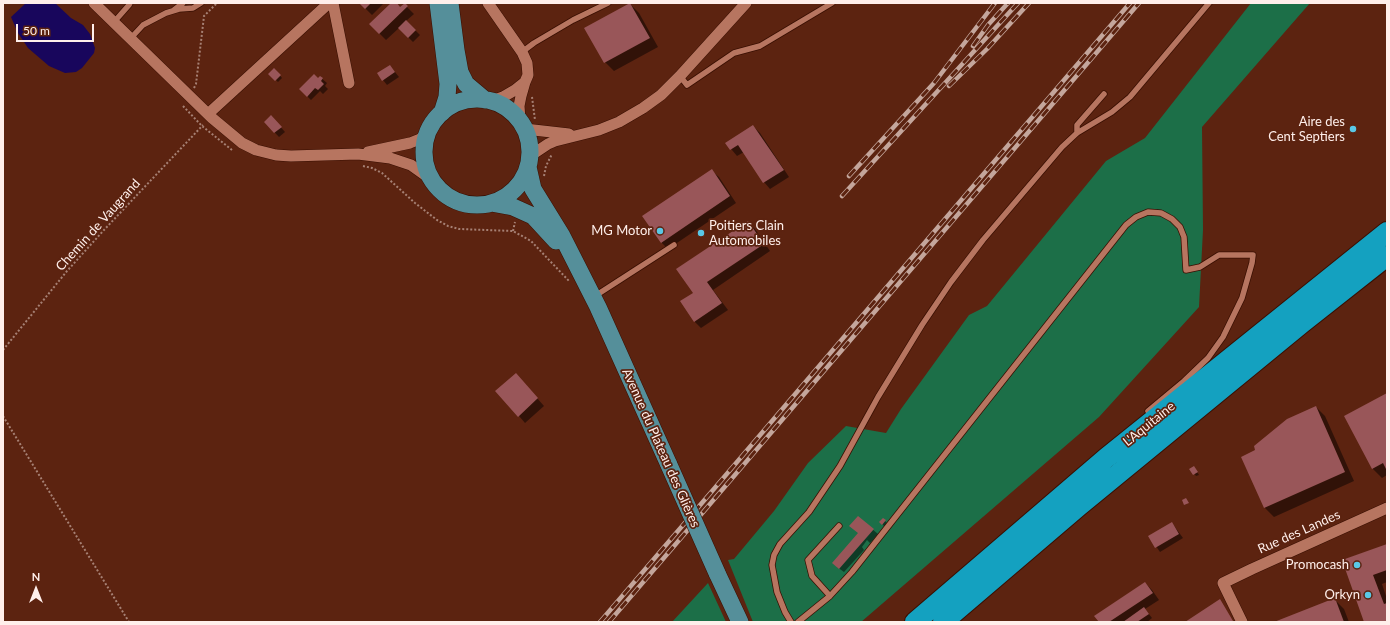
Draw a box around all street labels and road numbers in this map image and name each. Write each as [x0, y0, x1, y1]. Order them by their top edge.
street label: Chemin de Vaugrand [53, 176, 143, 274]
street label: Avenue du Plateau des Glières [619, 366, 703, 530]
street label: L'Aquitaine [1120, 398, 1178, 450]
street label: Rue des Landes [1255, 507, 1343, 557]

